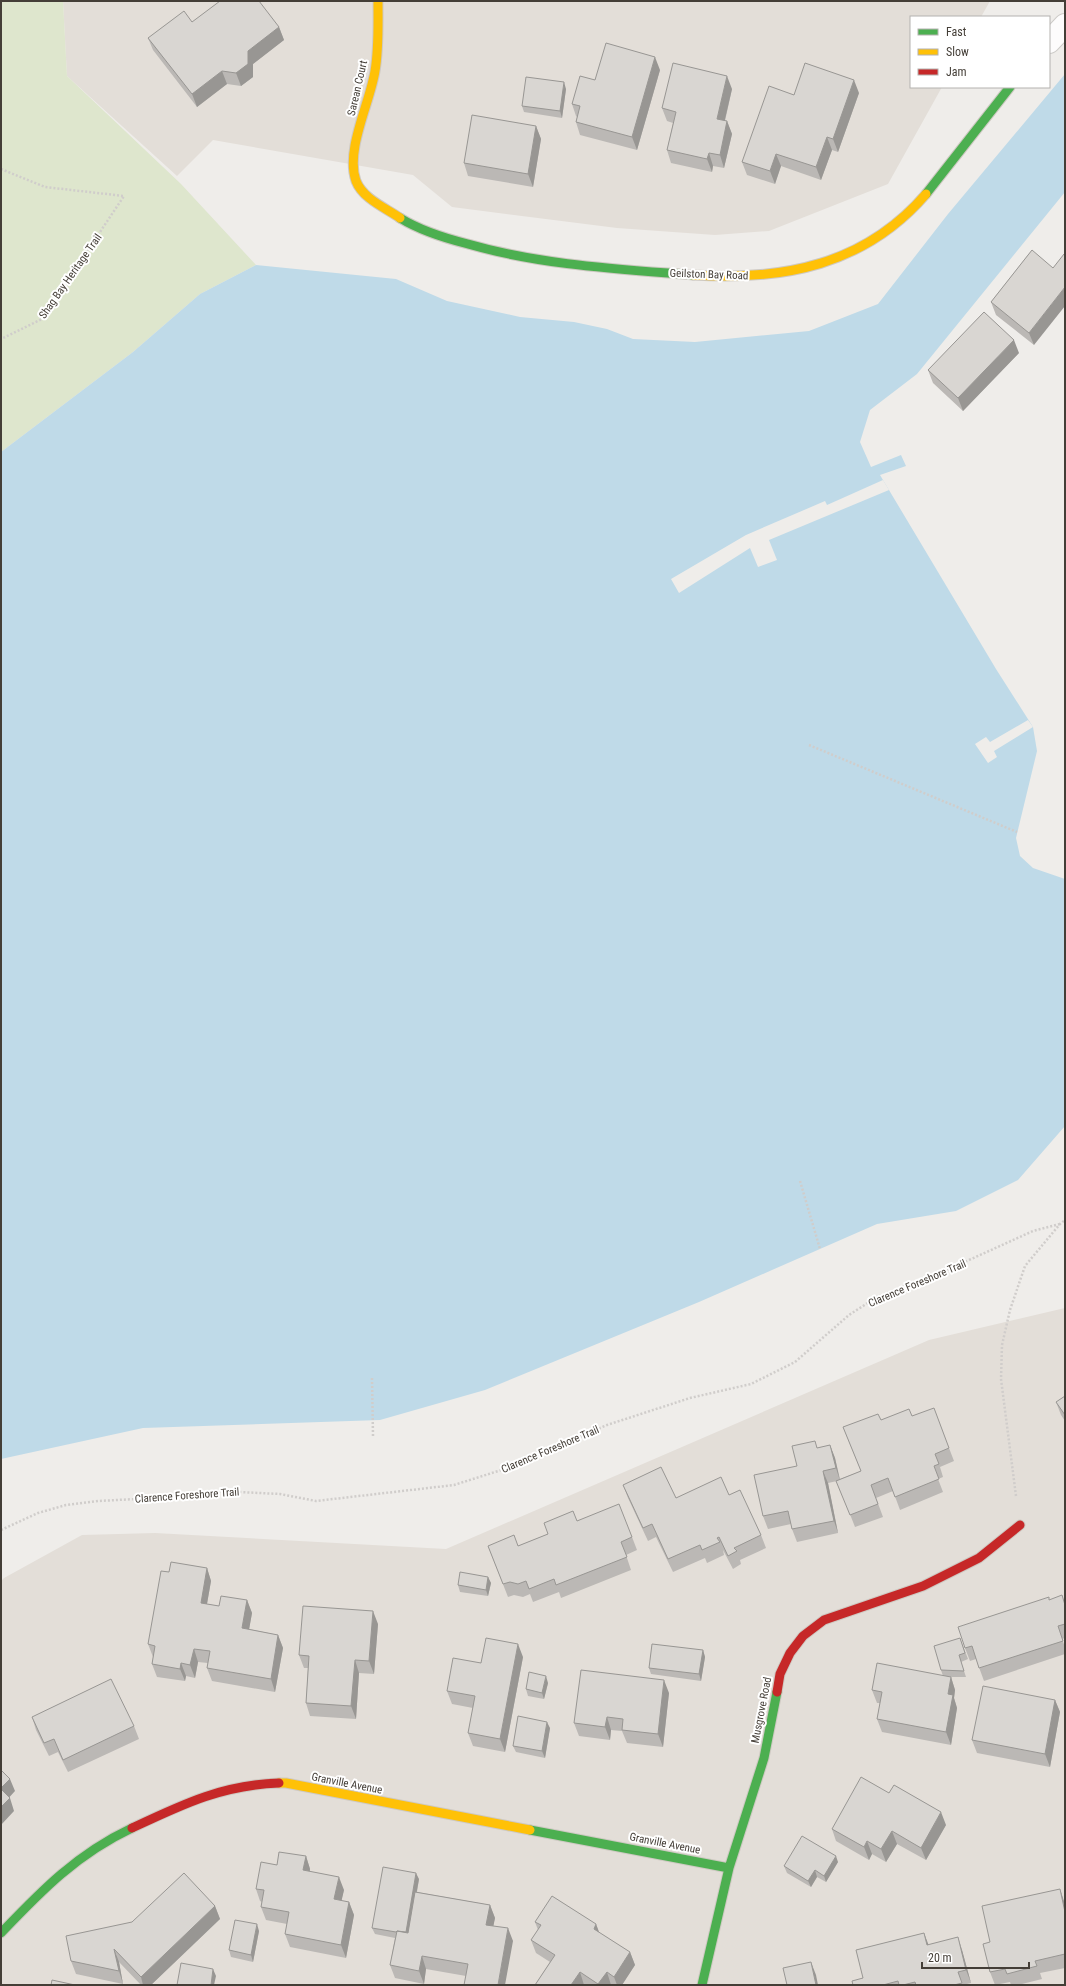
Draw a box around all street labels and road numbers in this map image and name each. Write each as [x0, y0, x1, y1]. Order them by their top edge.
street label: Sarean Court [345, 59, 370, 117]
street label: Shag Bay Heritage Trail [36, 231, 105, 321]
street label: Geilston Bay Road [669, 267, 749, 282]
street label: Clarence Foreshore Trail [866, 1257, 968, 1310]
street label: Clarence Foreshore Trail [499, 1423, 601, 1476]
street label: Clarence Foreshore Trail [134, 1485, 240, 1506]
street label: Musgrove Road [749, 1676, 774, 1744]
street label: Granville Avenue [310, 1770, 383, 1797]
street label: Granville Avenue [628, 1830, 701, 1857]

